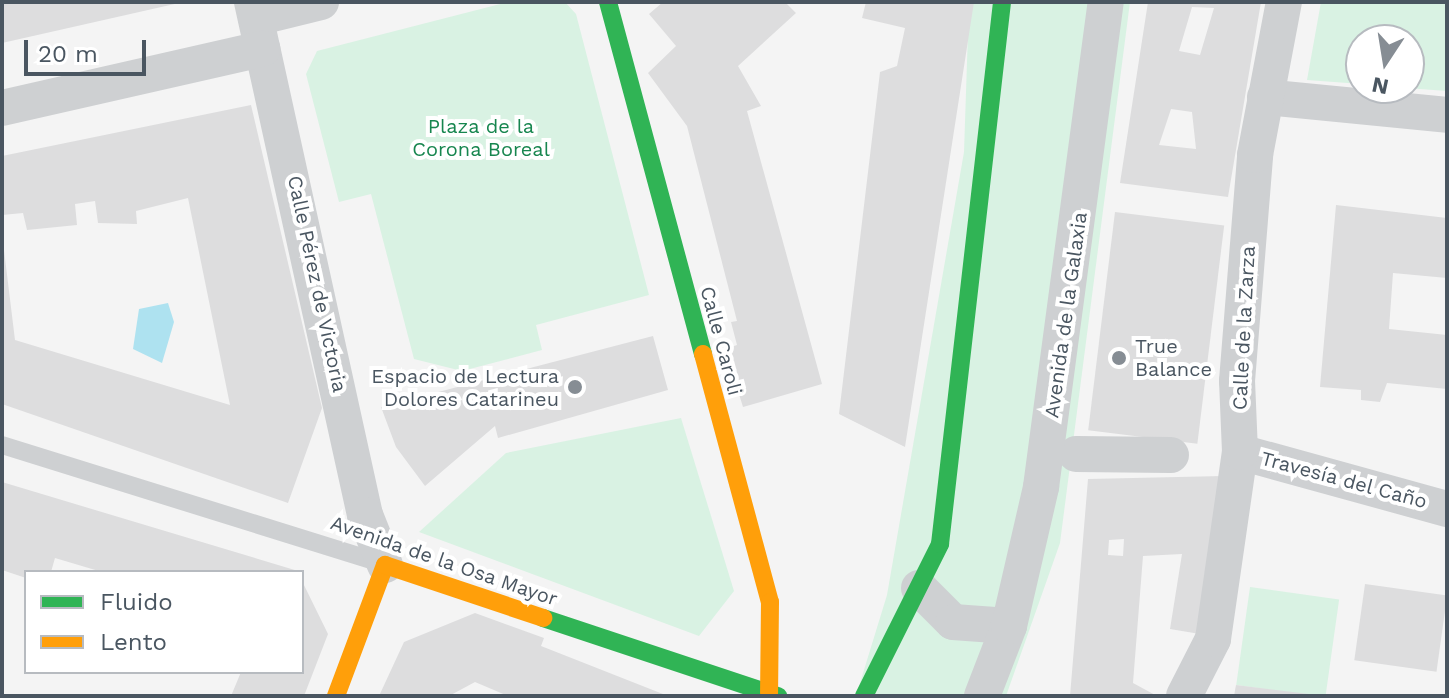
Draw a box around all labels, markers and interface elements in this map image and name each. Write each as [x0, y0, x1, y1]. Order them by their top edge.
scale bar [28, 24, 150, 74]
north arrow [1345, 24, 1425, 104]
text: 20 m [38, 40, 98, 68]
text: N [1370, 72, 1391, 100]
park label: Plaza de la Corona Boreal [412, 115, 550, 162]
street label: Calle Pérez de Victoria [282, 173, 352, 395]
street label: Avenida de la Galaxia [1040, 210, 1092, 420]
street label: Calle de la Zarza [1228, 245, 1260, 411]
street label: Calle Caroli [695, 284, 747, 398]
place label: True Balance [1135, 334, 1212, 381]
marker: True Balance [1110, 349, 1128, 367]
place label: Espacio de Lectura Dolores Catarineu [371, 364, 559, 411]
marker: Espacio de Lectura Dolores Catarineu [566, 378, 584, 396]
street label: Travesía del Caño [1258, 446, 1430, 514]
street label: Avenida de la Osa Mayor [327, 511, 561, 611]
legend [24, 570, 304, 674]
text: Fluido [100, 588, 173, 616]
text: Lento [100, 628, 167, 656]

